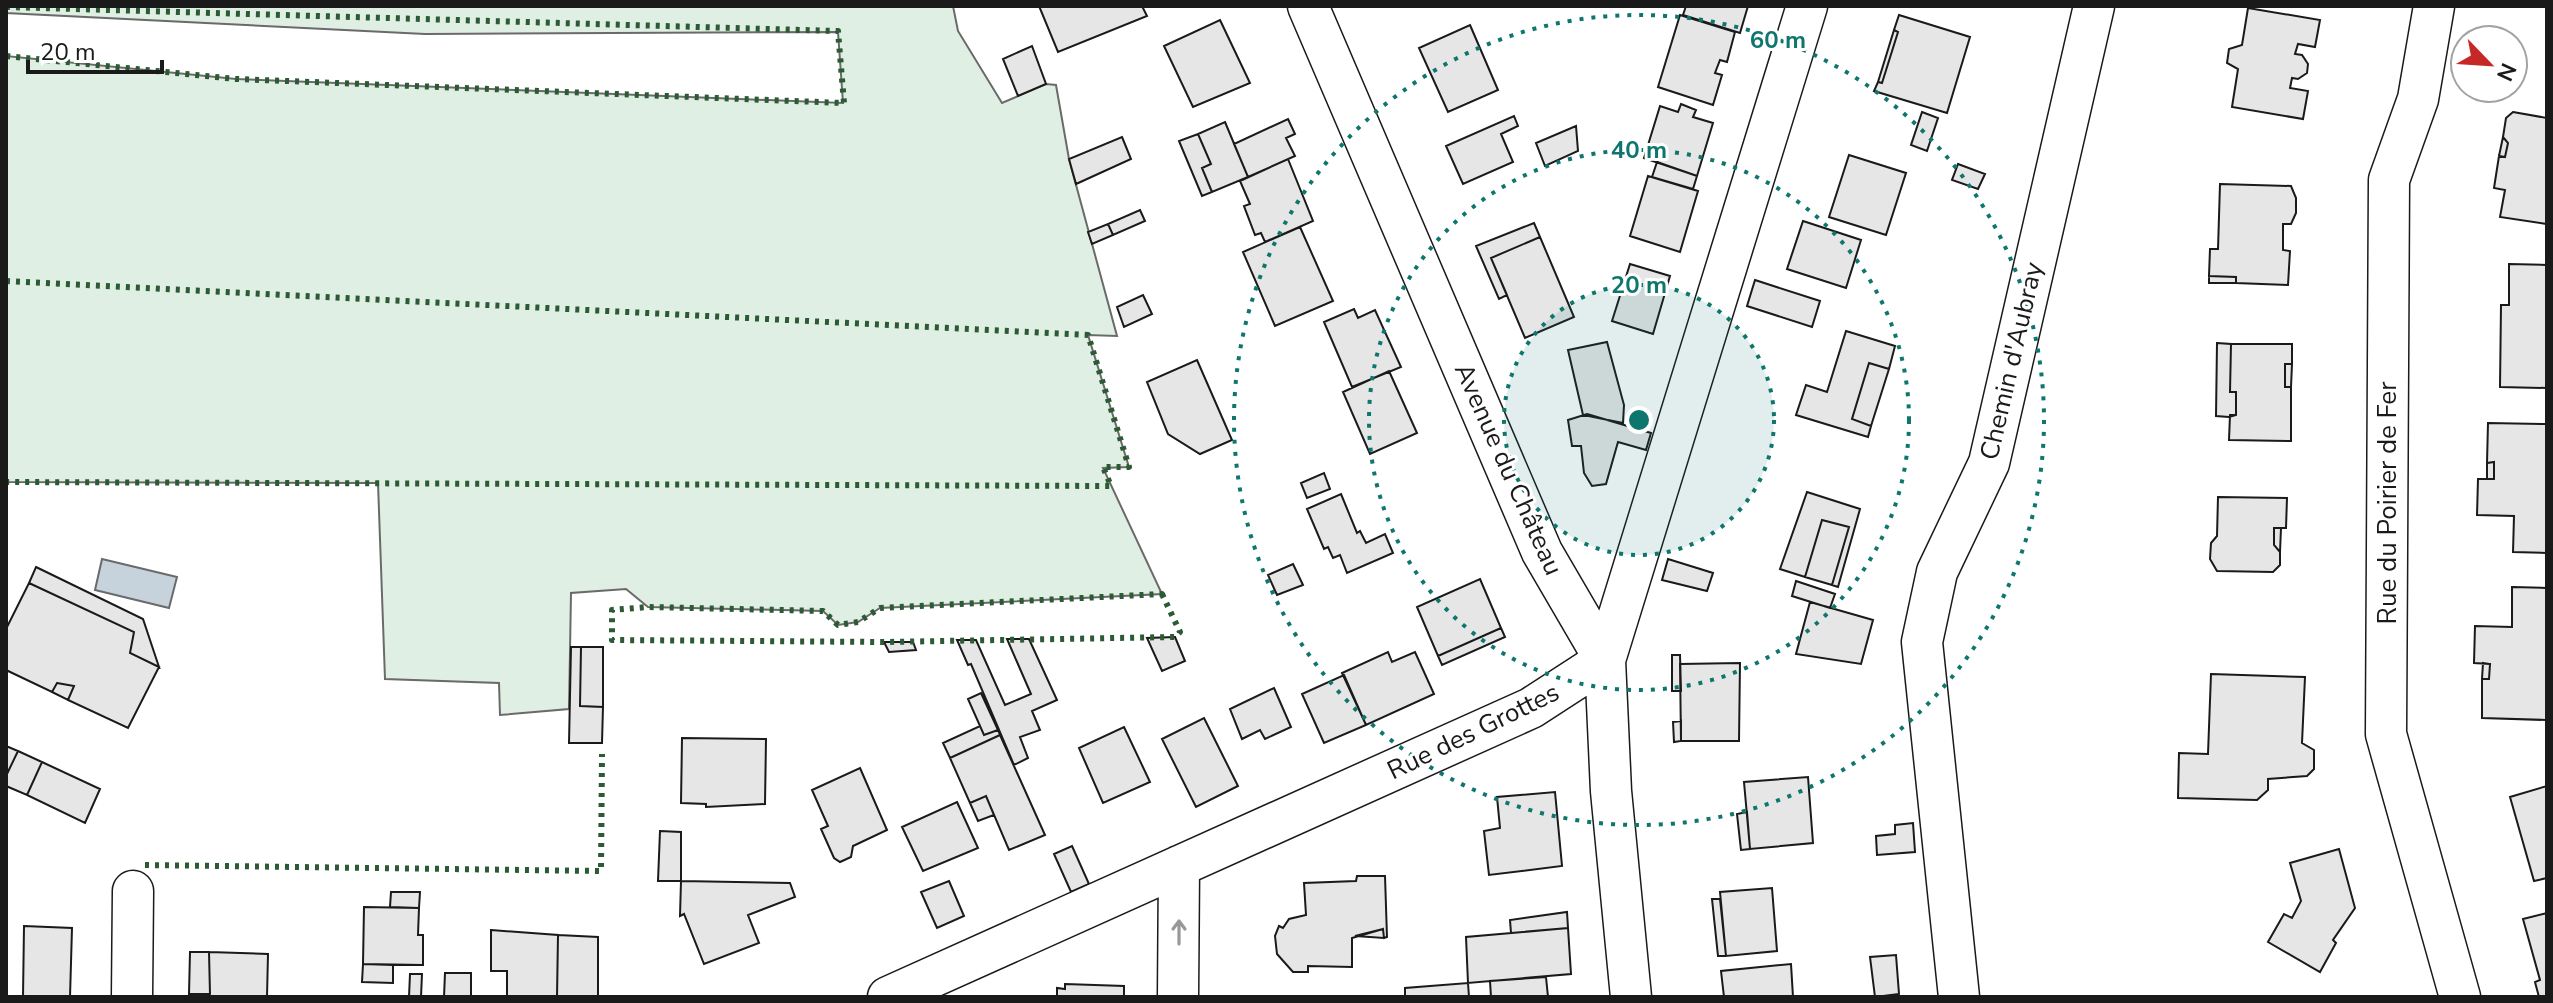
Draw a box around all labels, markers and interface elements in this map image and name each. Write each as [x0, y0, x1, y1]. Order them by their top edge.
scale bar [28, 24, 162, 74]
text: 60 m [1750, 24, 1806, 56]
north arrow [2449, 24, 2529, 104]
text: 20 m [40, 36, 96, 68]
text: N [2489, 58, 2523, 86]
text: 40 m [1611, 134, 1667, 166]
street label: Chemin d'Aubray [1972, 258, 2051, 463]
text: 20 m [1611, 269, 1667, 301]
street label: Avenue du Château [1446, 358, 1571, 581]
street label: Rue du Poirier de Fer [2370, 381, 2405, 625]
centre of rings [1625, 406, 1653, 434]
street label: Rue des Grottes [1381, 675, 1565, 788]
one-way arrow [1171, 919, 1187, 946]

